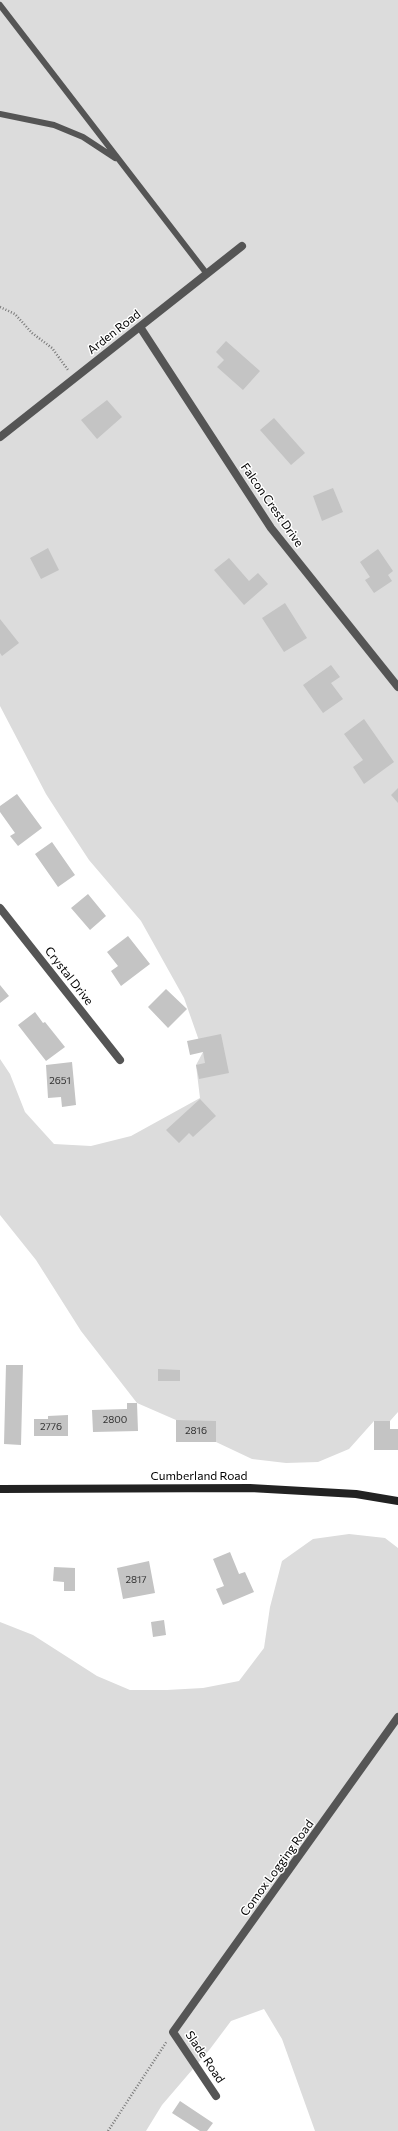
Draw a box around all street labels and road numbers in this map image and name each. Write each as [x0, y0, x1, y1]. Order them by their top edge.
street label: Arden Road [85, 307, 143, 357]
street label: Falcon Crest Drive [238, 460, 306, 550]
street label: Crystal Drive [42, 944, 96, 1008]
street label: Cumberland Road [150, 1469, 248, 1483]
street label: Comox Logging Road [237, 1817, 317, 1919]
street label: Slade Road [182, 2028, 228, 2086]

